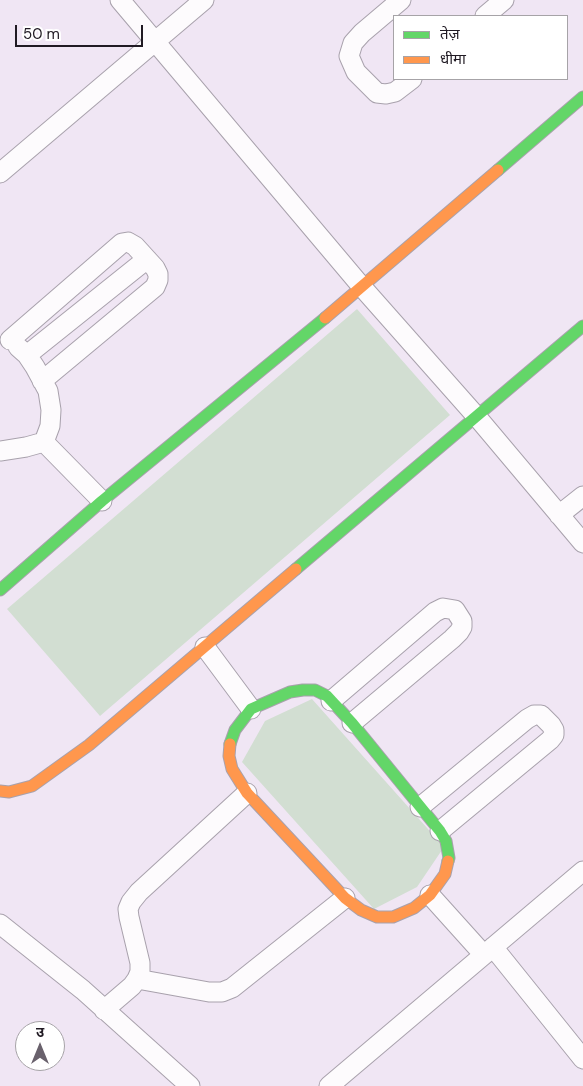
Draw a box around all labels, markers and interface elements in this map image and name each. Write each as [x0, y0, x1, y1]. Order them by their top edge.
scale bar [18, 15, 145, 47]
legend [393, 15, 568, 80]
text: 50 m [23, 24, 60, 44]
text: तेज़ [440, 24, 460, 44]
text: धीमा [440, 49, 466, 69]
north arrow [15, 1021, 65, 1071]
text: उ [36, 1023, 44, 1041]

